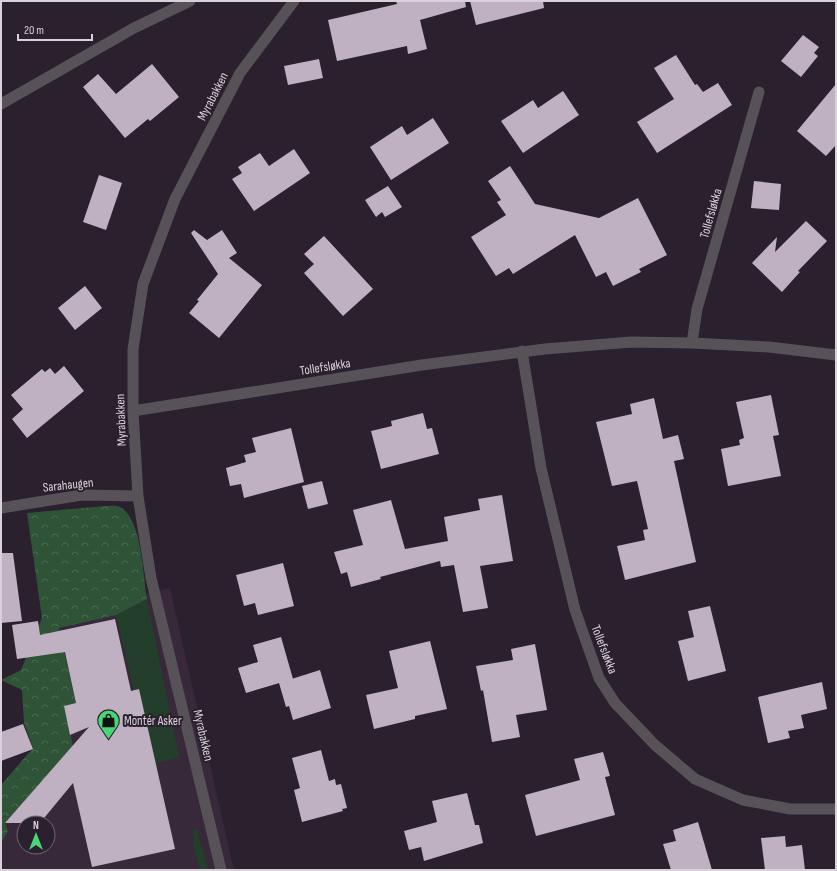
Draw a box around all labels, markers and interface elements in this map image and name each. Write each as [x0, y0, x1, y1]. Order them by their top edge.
scale bar [18, 16, 92, 42]
text: 20 m [24, 23, 44, 38]
street label: Myrabakken [194, 70, 232, 123]
street label: Tollefsløkka [696, 187, 726, 240]
street label: Tollefsløkka [299, 355, 352, 379]
street label: Myrabakken [112, 394, 130, 446]
street label: Sarahaugen [42, 474, 94, 496]
street label: Tollefsløkka [587, 623, 621, 676]
shop icon: Montér Asker [96, 707, 122, 740]
street label: Myrabakken [189, 708, 217, 762]
place label: Montér Asker [124, 713, 182, 729]
north arrow [16, 815, 56, 855]
text: N [33, 819, 39, 832]

